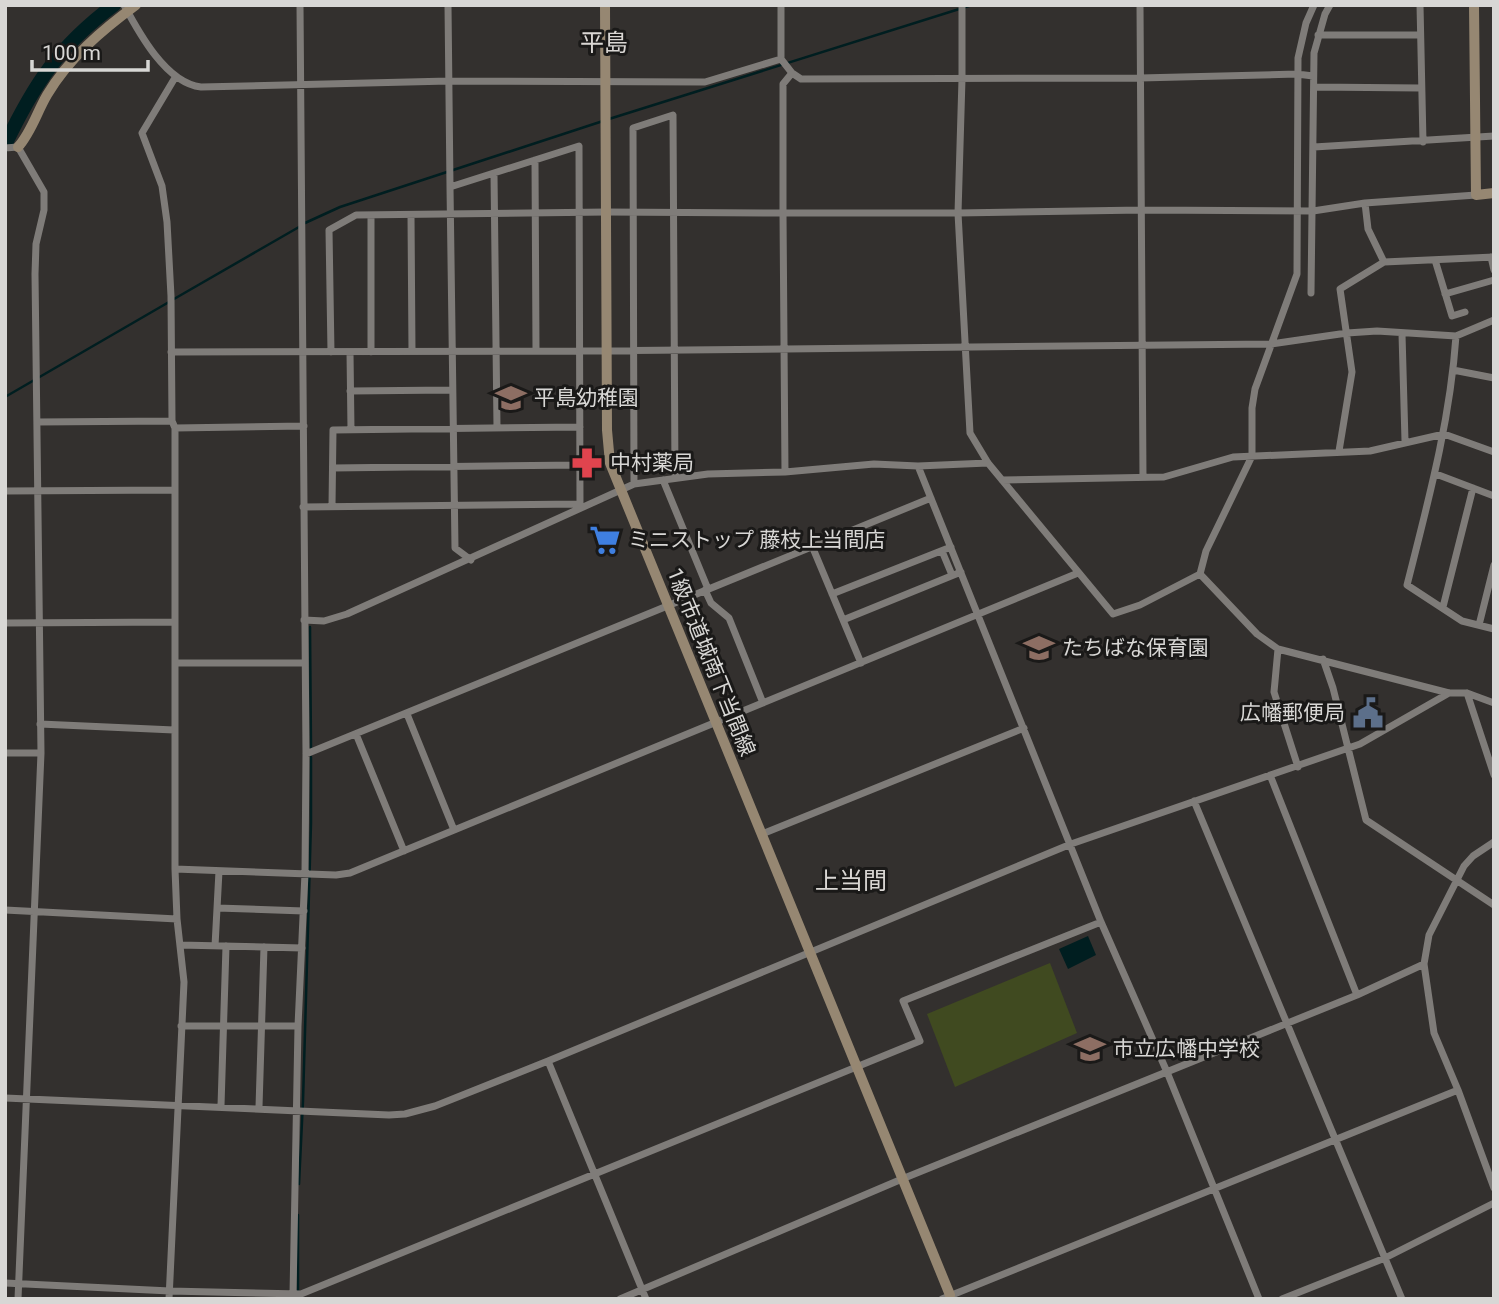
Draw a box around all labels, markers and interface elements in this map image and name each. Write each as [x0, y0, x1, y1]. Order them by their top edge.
scale bar [32, 28, 147, 72]
district label: 平島 [580, 29, 628, 57]
text: 100 m [42, 41, 101, 65]
school or university icon: 平島幼稚園 [494, 381, 528, 415]
place label: 平島幼稚園 [534, 386, 639, 410]
pharmacy icon: 中村薬局 [570, 446, 604, 480]
place label: 中村薬局 [610, 451, 694, 475]
supermarket icon: ミニストップ 藤枝上当間店 [588, 523, 622, 557]
place label: ミニストップ 藤枝上当間店 [628, 528, 885, 552]
street label: 1級市道城南下当間線 [662, 564, 760, 760]
school or university icon: たちばな保育園 [1022, 631, 1056, 665]
place label: たちばな保育園 [1062, 636, 1209, 660]
public building icon: 広幡郵便局 [1351, 696, 1385, 730]
place label: 広幡郵便局 [1240, 701, 1345, 725]
district label: 上当間 [815, 867, 887, 895]
school or university icon: 市立広幡中学校 [1073, 1032, 1107, 1066]
place label: 市立広幡中学校 [1113, 1037, 1260, 1061]

